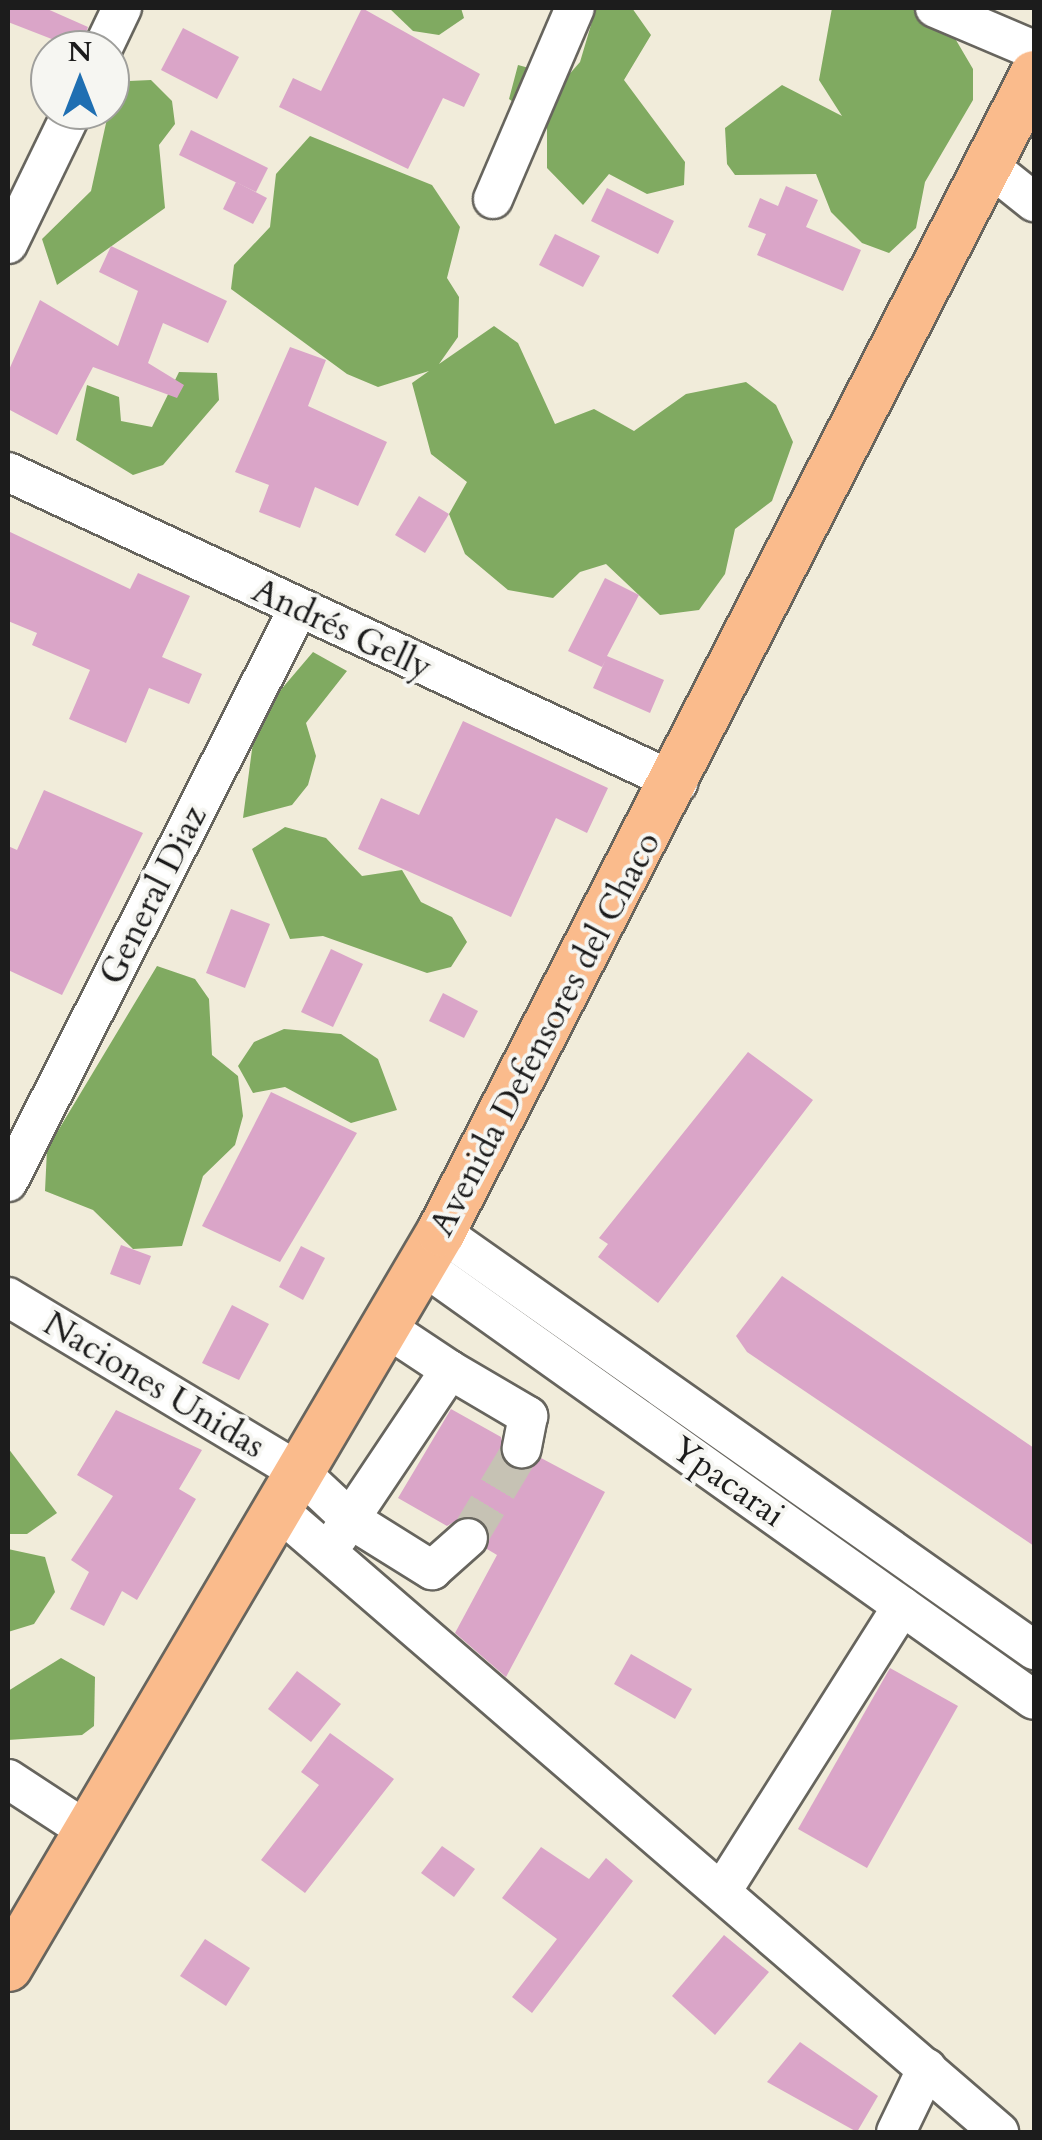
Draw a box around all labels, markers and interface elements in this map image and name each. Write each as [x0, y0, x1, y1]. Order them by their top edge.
north arrow [30, 30, 130, 130]
text: N [68, 33, 92, 71]
street label: Andrés Gelly [246, 569, 438, 689]
street label: General Diaz [90, 799, 216, 991]
street label: Avenida Defensores del Chaco [421, 825, 669, 1243]
street label: Naciones Unidas [36, 1303, 272, 1467]
street label: Ypacarai [663, 1428, 793, 1536]

